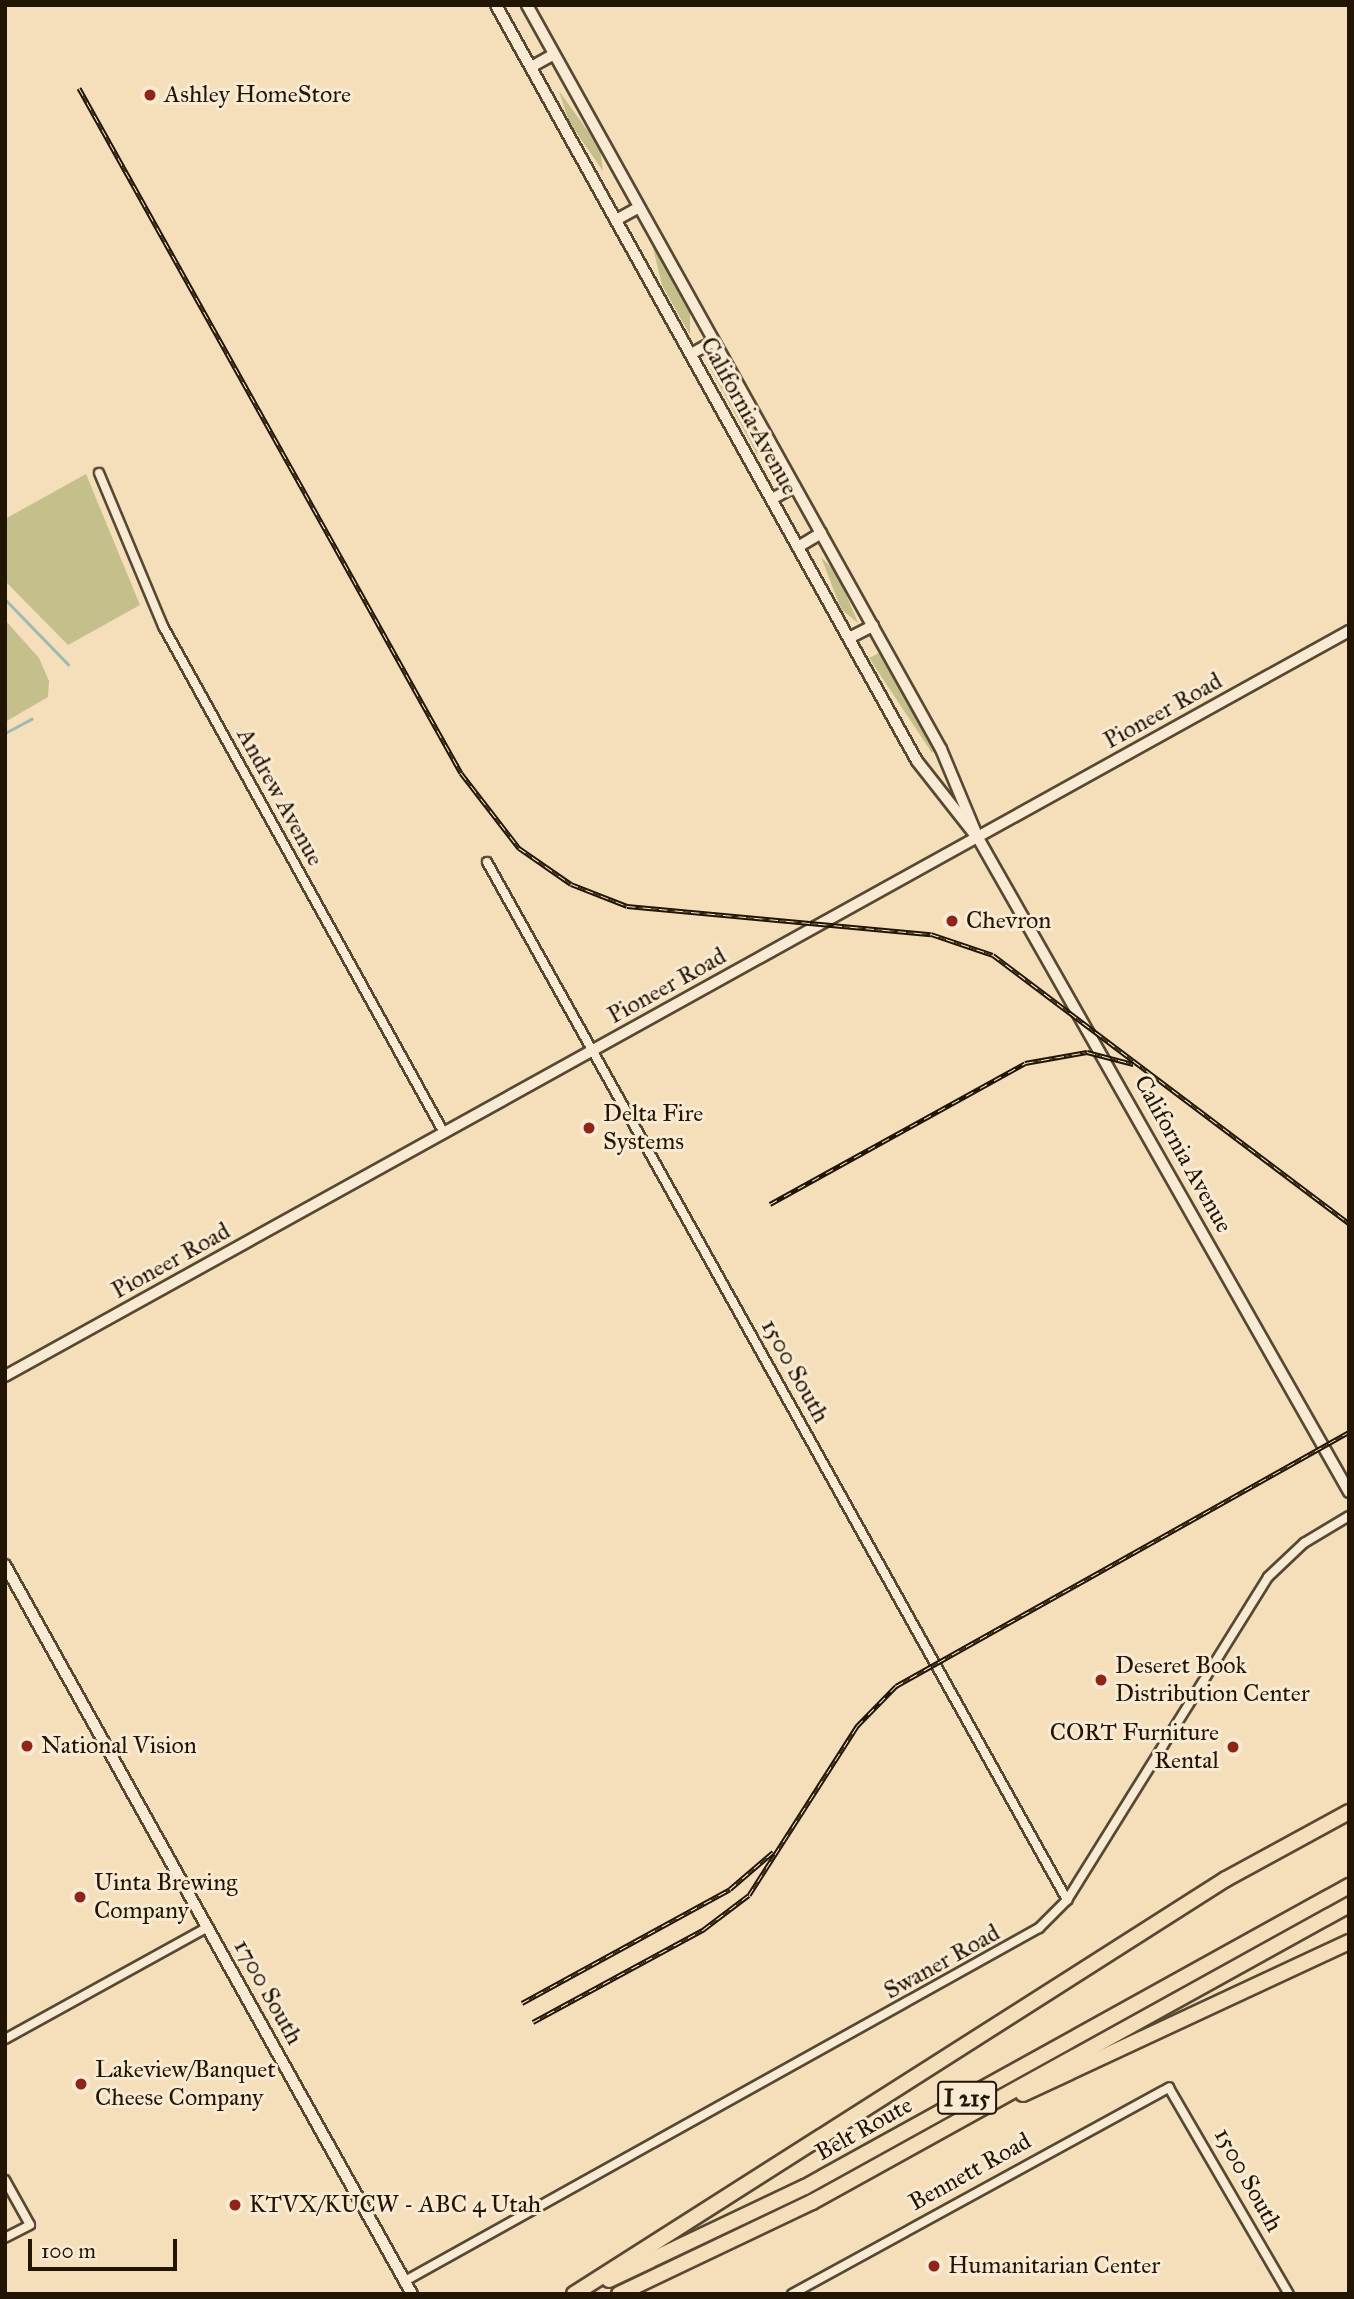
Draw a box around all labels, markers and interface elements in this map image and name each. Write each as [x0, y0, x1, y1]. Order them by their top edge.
place label: Ashley HomeStore [164, 81, 351, 109]
marker: Ashley HomeStore [142, 87, 158, 103]
street label: California Avenue [694, 332, 804, 500]
street label: Pioneer Road [1099, 667, 1227, 755]
street label: Andrew Avenue [230, 723, 330, 871]
place label: Chevron [966, 907, 1051, 935]
marker: Chevron [944, 913, 960, 929]
street label: Pioneer Road [603, 942, 731, 1030]
street label: California Avenue [1128, 1070, 1238, 1238]
place label: Delta Fire Systems [603, 1100, 703, 1156]
marker: Delta Fire Systems [581, 1120, 597, 1136]
street label: Pioneer Road [107, 1217, 235, 1305]
street label: 1500 South [755, 1314, 835, 1428]
place label: Deseret Book Distribution Center [1115, 1652, 1310, 1708]
marker: Deseret Book Distribution Center [1093, 1672, 1109, 1688]
place label: CORT Furniture Rental [1050, 1719, 1219, 1775]
place label: National Vision [41, 1732, 197, 1760]
marker: National Vision [19, 1738, 35, 1754]
marker: CORT Furniture Rental [1225, 1739, 1241, 1755]
place label: Uinta Brewing Company [94, 1869, 237, 1925]
marker: Uinta Brewing Company [72, 1889, 88, 1905]
street label: Swaner Road [879, 1918, 1005, 2006]
street label: 1700 South [227, 1934, 309, 2050]
place label: Lakeview/Banquet Cheese Company [95, 2056, 276, 2112]
marker: Lakeview/Banquet Cheese Company [73, 2076, 89, 2092]
road number: I 215 [936, 2078, 998, 2118]
street label: Belt Route [811, 2091, 917, 2167]
street label: 1500 South [1208, 2123, 1288, 2237]
street label: Bennett Road [904, 2127, 1036, 2217]
place label: KTVX/KUCW - ABC 4 Utah [249, 2191, 541, 2219]
marker: KTVX/KUCW - ABC 4 Utah [227, 2197, 243, 2213]
scale bar [32, 2226, 180, 2270]
text: 100 m [41, 2238, 96, 2264]
place label: Humanitarian Center [948, 2252, 1160, 2280]
marker: Humanitarian Center [926, 2258, 942, 2274]

